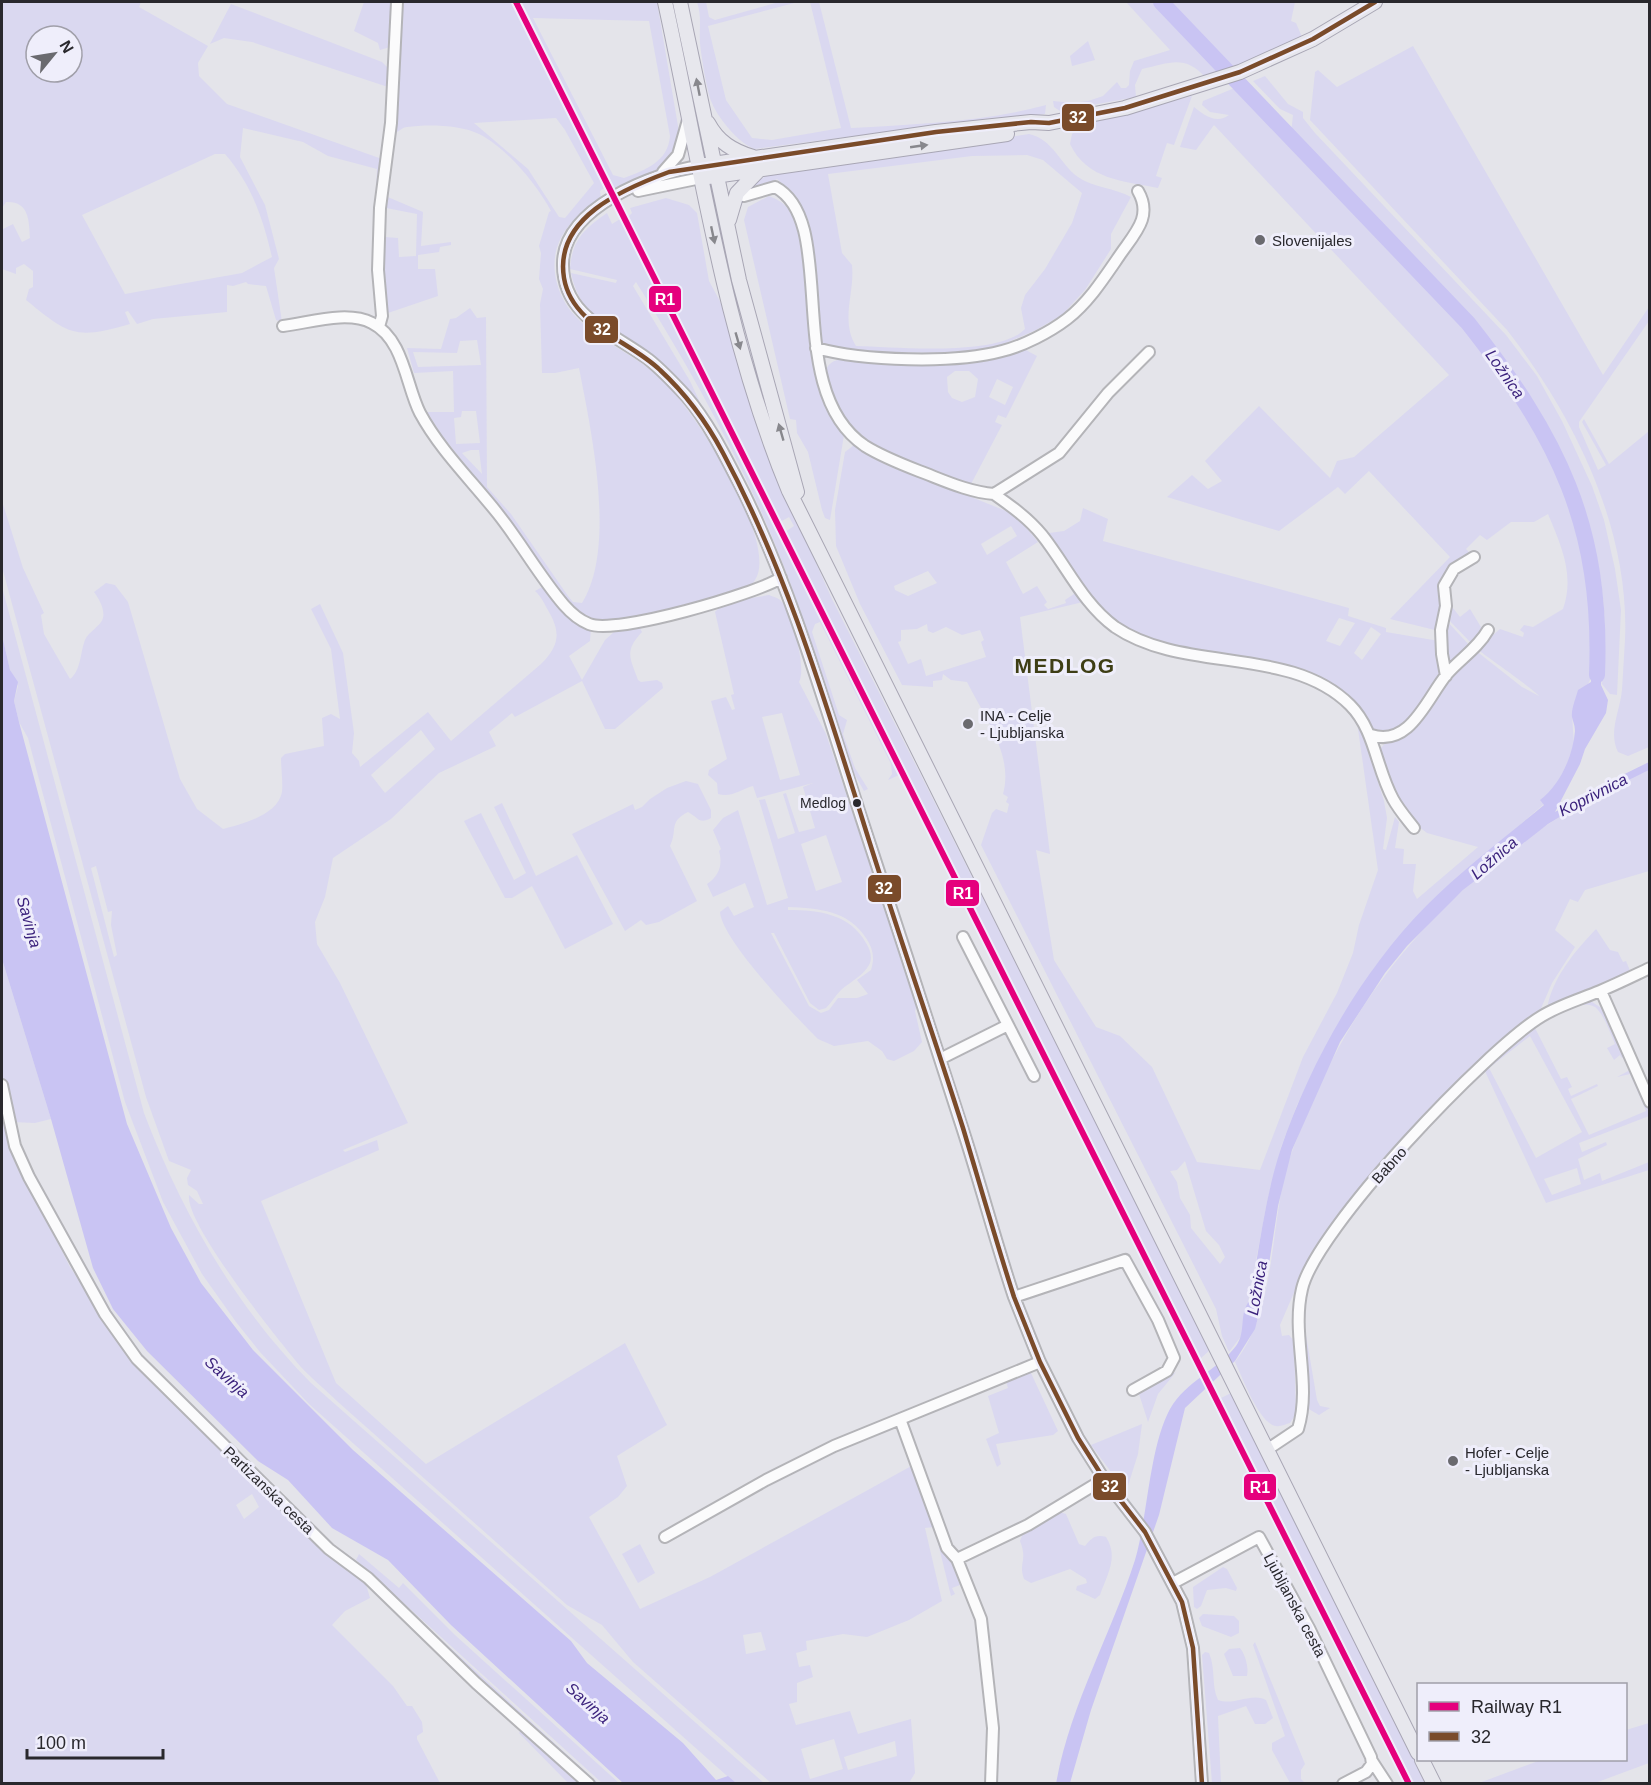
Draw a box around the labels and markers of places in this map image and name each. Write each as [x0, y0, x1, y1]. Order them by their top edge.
place label: Slovenijales [1272, 232, 1352, 249]
marker: Slovenijales [1253, 233, 1267, 247]
place label: INA - Celje - Ljubljanska [980, 707, 1065, 741]
marker: INA - Celje - Ljubljanska [961, 717, 975, 731]
place label: Medlog [800, 795, 846, 811]
marker: Medlog [851, 797, 863, 809]
place label: Hofer - Celje - Ljubljanska [1465, 1444, 1550, 1478]
marker: Hofer - Celje - Ljubljanska [1446, 1454, 1460, 1468]

